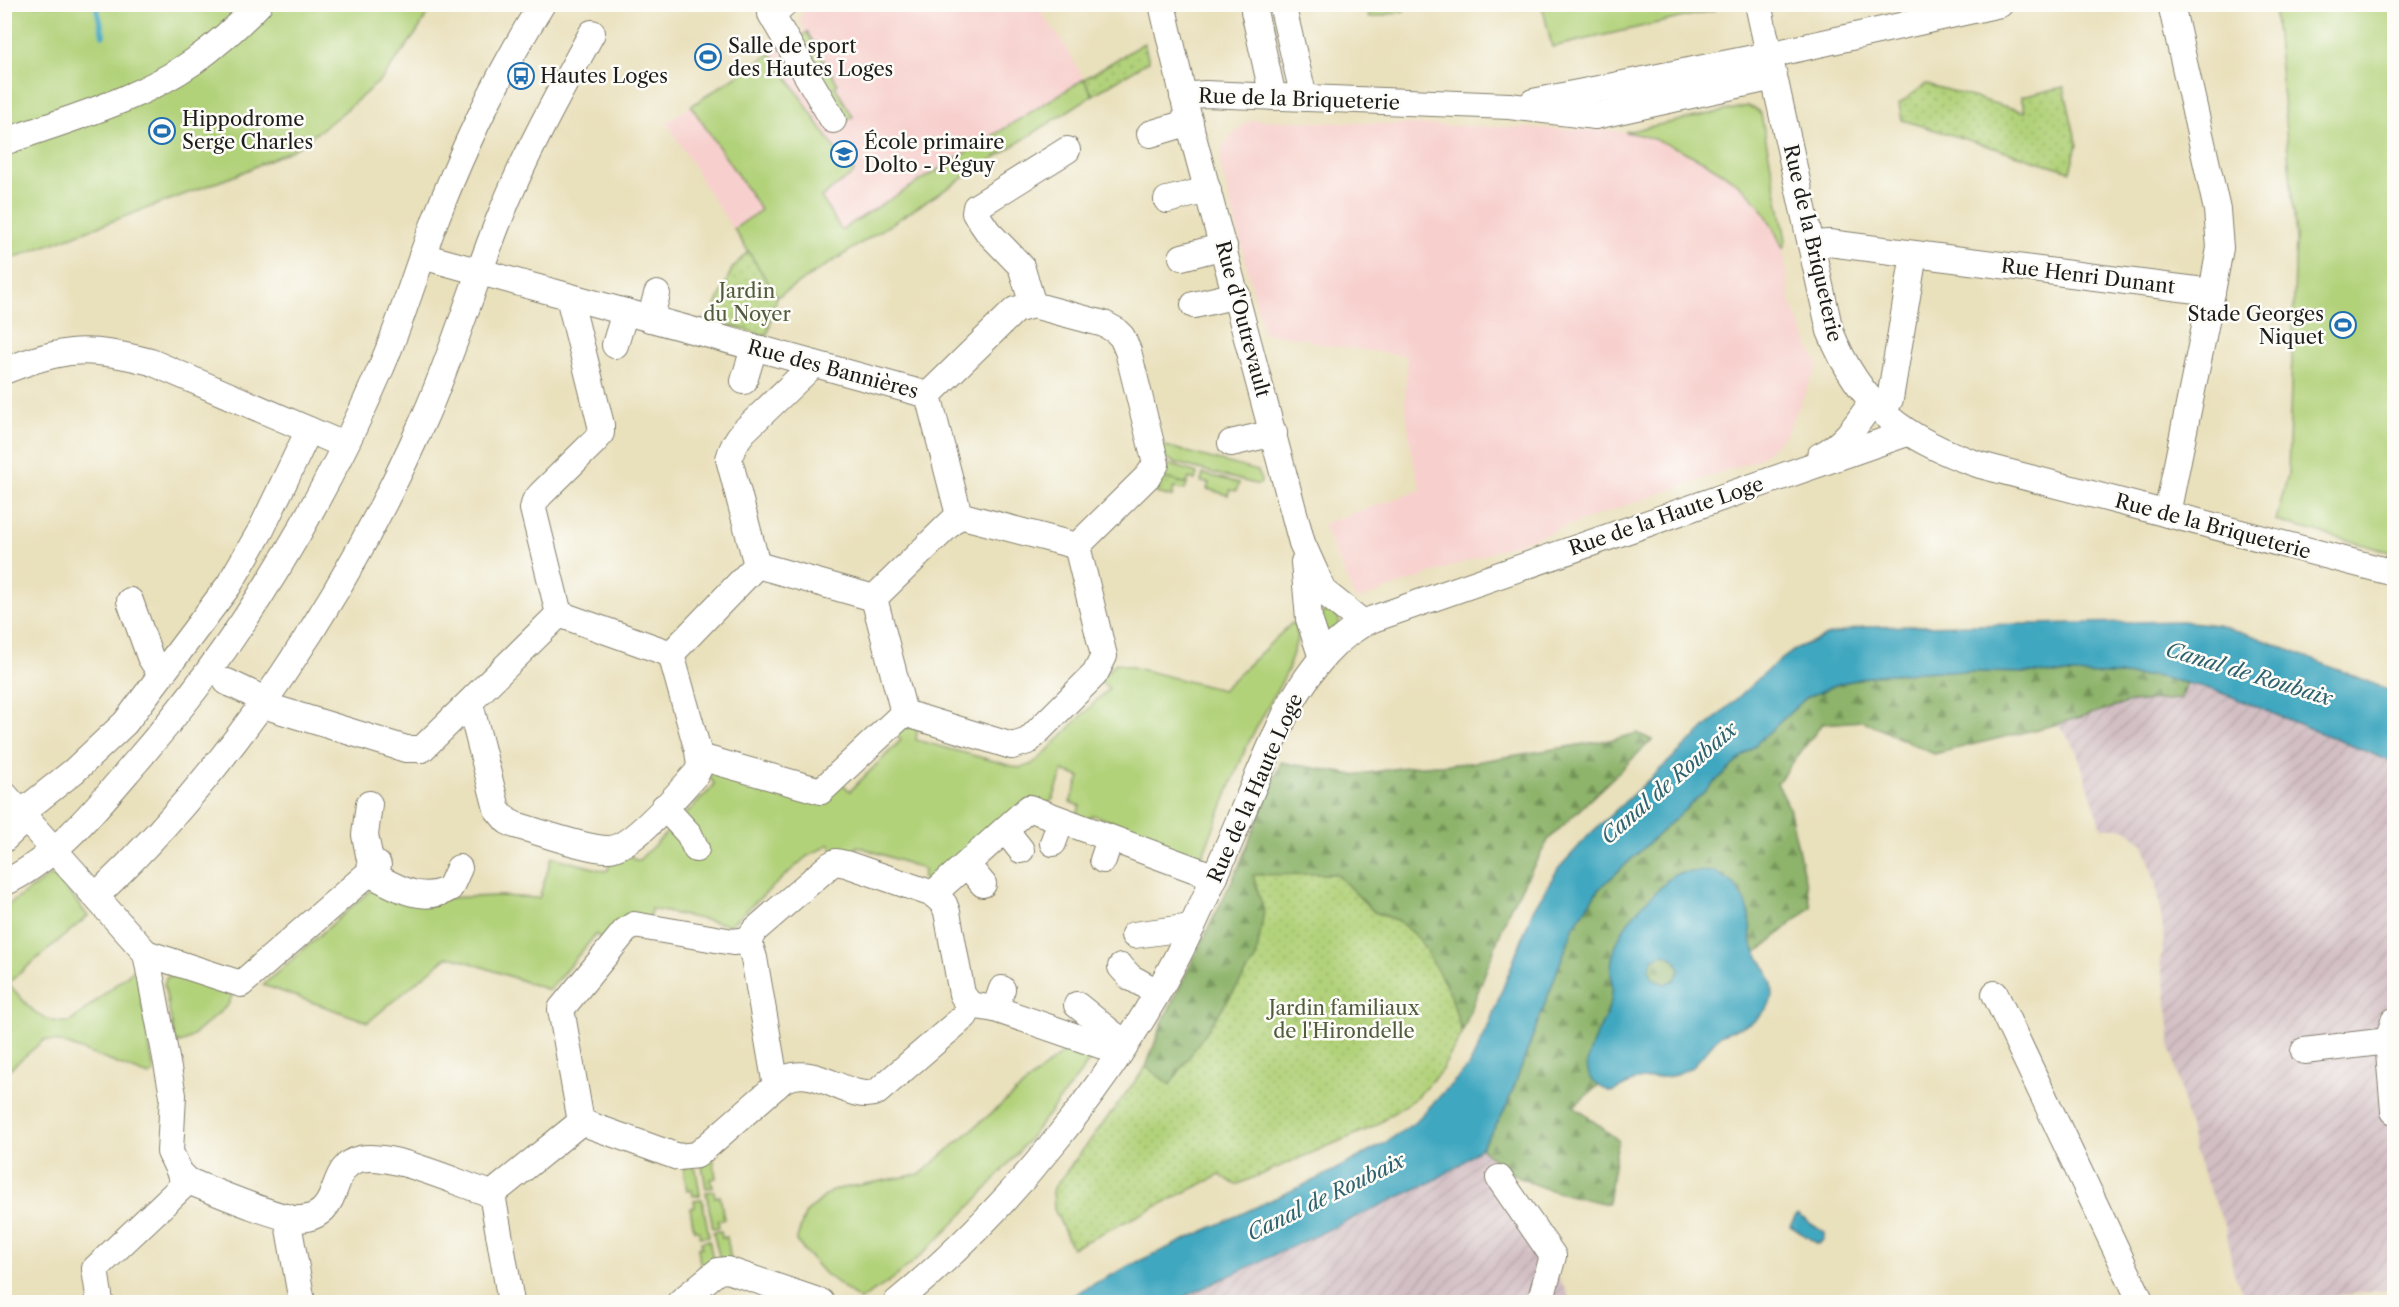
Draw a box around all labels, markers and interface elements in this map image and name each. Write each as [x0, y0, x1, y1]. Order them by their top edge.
place label: Salle de sport des Hautes Loges [728, 34, 893, 81]
sports icon: Salle de sport des Hautes Loges [693, 42, 723, 72]
bus stop icon: Hautes Loges [506, 61, 536, 91]
place label: Hautes Loges [540, 64, 668, 88]
street label: Rue de la Briqueterie [1198, 83, 1400, 115]
place label: Hippodrome Serge Charles [182, 107, 313, 154]
sports icon: Hippodrome Serge Charles [147, 116, 177, 146]
place label: École primaire Dolto - Péguy [864, 129, 1004, 177]
school or university icon: École primaire Dolto - Péguy [829, 139, 859, 169]
street label: Rue de la Briqueterie [1779, 142, 1847, 344]
street label: Rue d'Outrevault [1211, 238, 1275, 400]
street label: Rue Henri Dunant [2000, 253, 2176, 299]
park label: Jardin du Noyer [703, 279, 791, 326]
place label: Stade Georges Niquet [2187, 302, 2324, 349]
sports icon: Stade Georges Niquet [2328, 310, 2358, 340]
street label: Rue des Bannières [745, 335, 921, 403]
street label: Rue de la Haute Loge [1566, 471, 1766, 561]
street label: Rue de la Briqueterie [2112, 488, 2314, 564]
water label: Canal de Roubaix [2163, 636, 2337, 711]
street label: Rue de la Haute Loge [1203, 690, 1307, 886]
water label: Canal de Roubaix [1595, 715, 1743, 849]
park label: Jardin familiaux de l'Hirondelle [1266, 996, 1420, 1043]
water label: Canal de Roubaix [1243, 1147, 1410, 1246]

